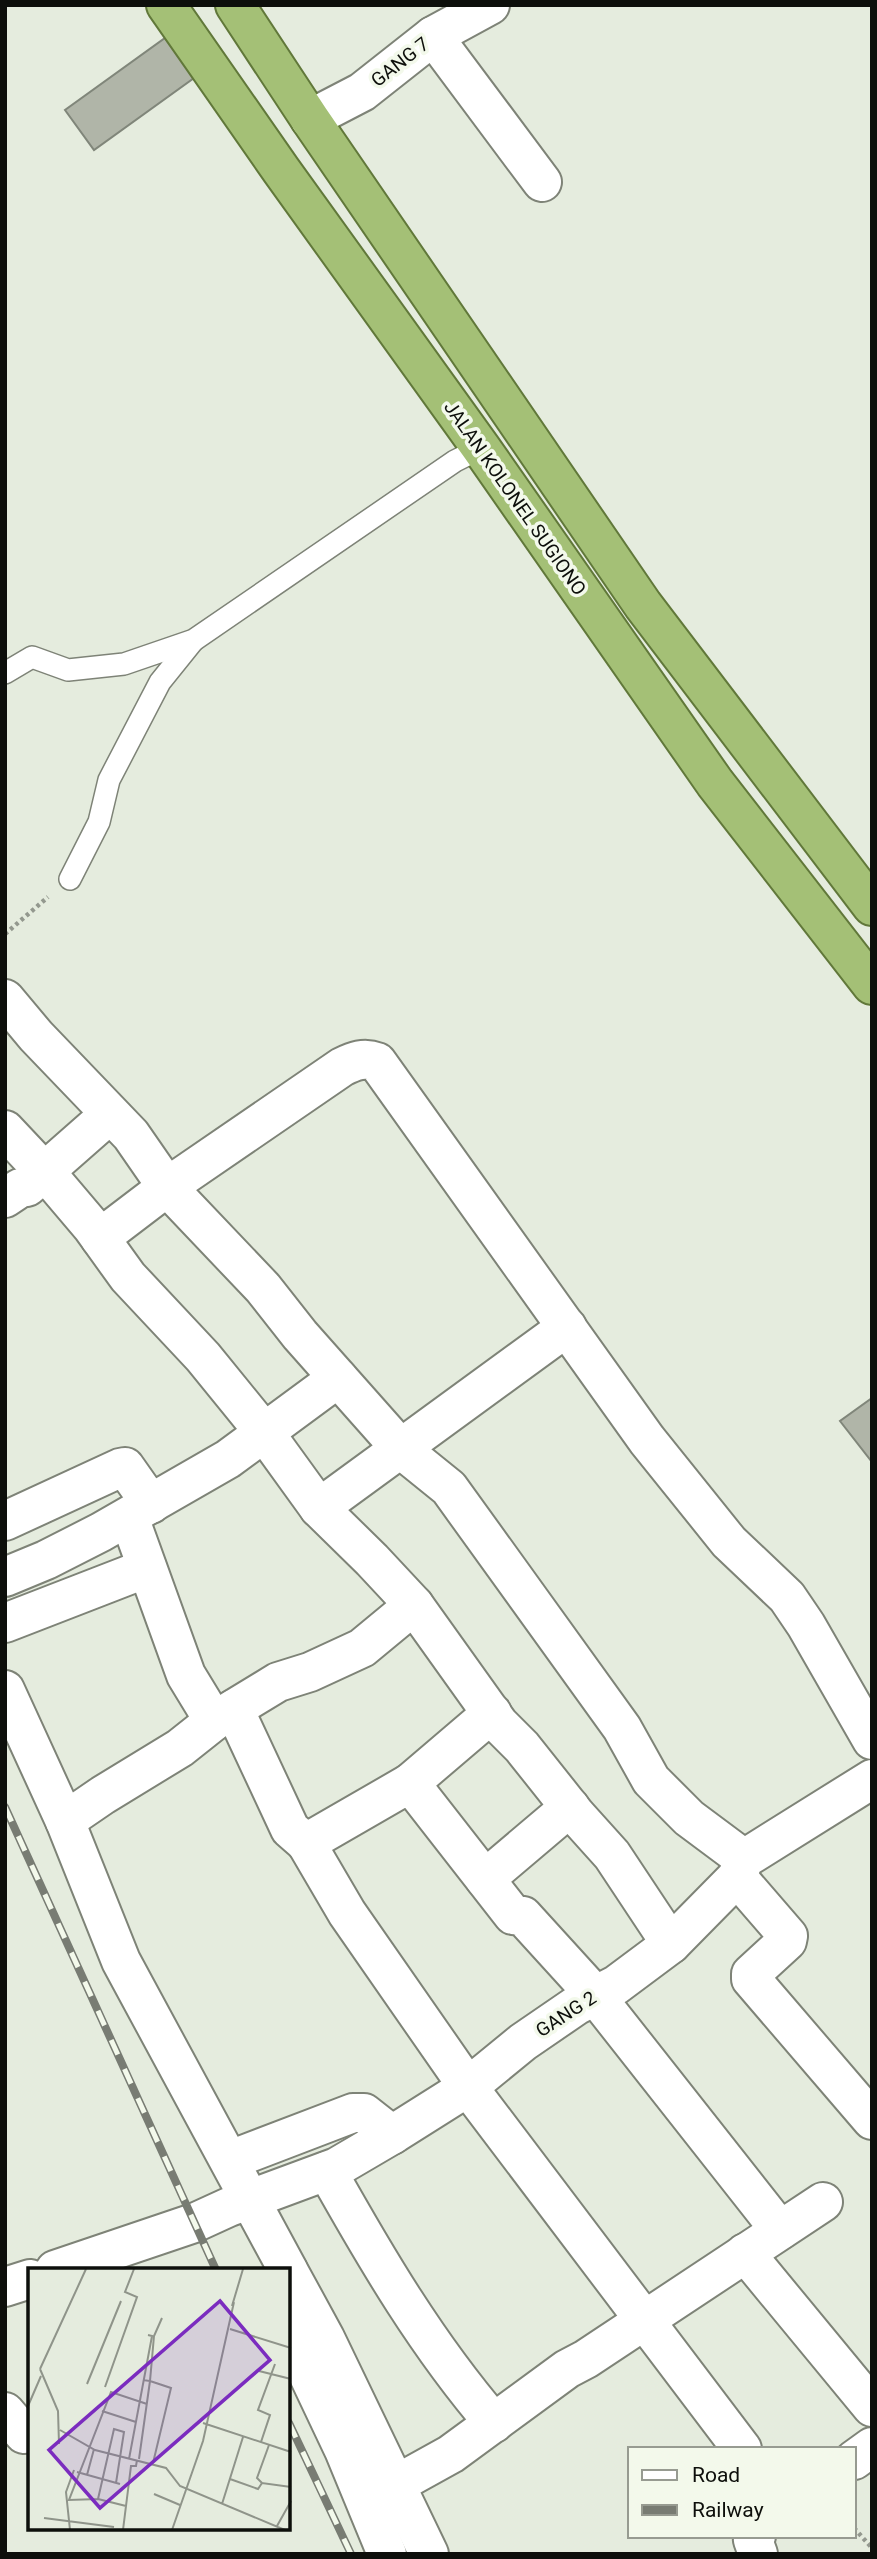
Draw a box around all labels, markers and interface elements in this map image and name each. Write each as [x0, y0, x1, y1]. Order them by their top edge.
street label: GANG 7 [366, 32, 434, 92]
street label: JALAN KOLONEL SUGIONO [439, 396, 591, 600]
street label: GANG 2 [532, 1986, 600, 2042]
inset map [28, 2268, 290, 2531]
legend [628, 2447, 856, 2538]
text: Road [692, 2463, 740, 2487]
text: Railway [692, 2498, 764, 2522]

